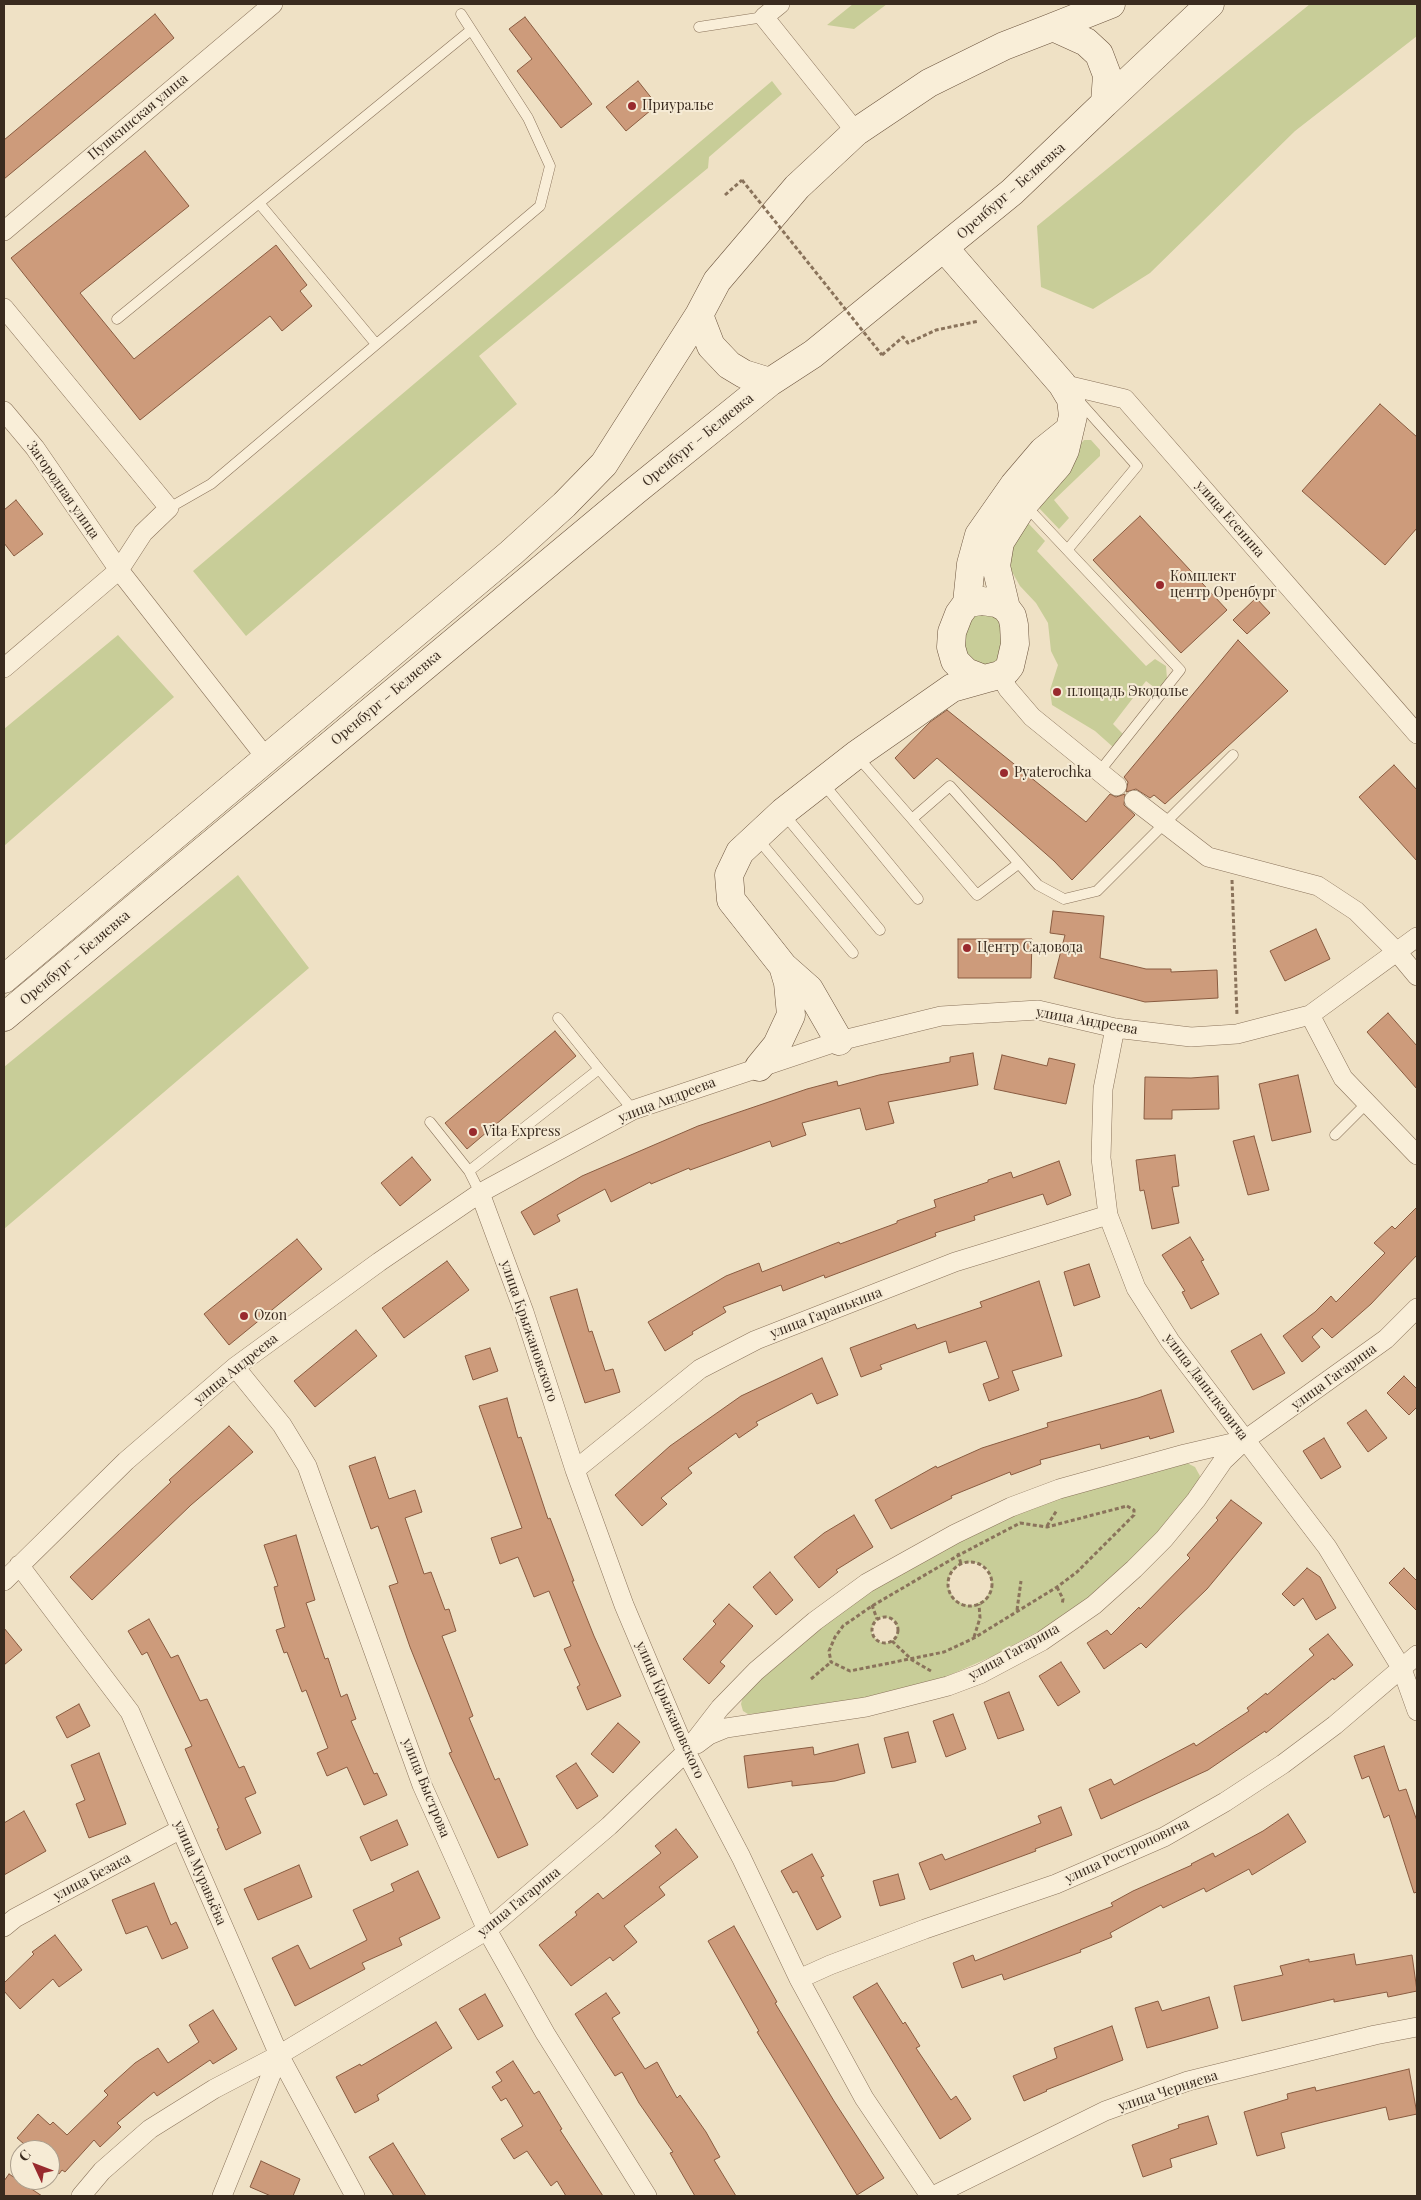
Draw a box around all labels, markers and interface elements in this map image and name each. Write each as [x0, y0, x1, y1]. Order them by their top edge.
street label: Пушкинская улица [85, 70, 191, 164]
place label: Приуралье [642, 98, 714, 114]
marker: Приуралье [626, 100, 638, 112]
street label: Оренбург – Беляевка [953, 139, 1069, 243]
street label: Оренбург – Беляевка [639, 390, 757, 490]
street label: Загородная улица [23, 438, 103, 542]
street label: улица Есенина [1192, 477, 1268, 561]
place label: Комплект центр Оренбург [1170, 569, 1277, 602]
marker: Комплект центр Оренбург [1154, 579, 1166, 591]
street label: Оренбург – Беляевка [328, 647, 444, 749]
place label: площадь Экодолье [1067, 684, 1189, 700]
marker: площадь Экодолье [1051, 686, 1063, 698]
place label: Pyaterochka [1014, 765, 1091, 781]
marker: Pyaterochka [998, 767, 1010, 779]
street label: Оренбург – Беляевка [17, 907, 133, 1009]
place label: Центр Садовода [977, 940, 1083, 956]
marker: Центр Садовода [961, 942, 973, 954]
street label: улица Андреева [1035, 1004, 1139, 1038]
street label: улица Андреева [616, 1074, 718, 1126]
place label: Vita Express [483, 1124, 560, 1140]
marker: Vita Express [467, 1126, 479, 1138]
street label: улица Крыжановского [497, 1258, 561, 1404]
street label: улица Гаранькина [768, 1284, 884, 1342]
place label: Ozon [254, 1308, 287, 1324]
marker: Ozon [238, 1310, 250, 1322]
street label: улица Андреева [191, 1330, 281, 1408]
street label: улица Данилковича [1160, 1330, 1252, 1444]
street label: улица Гагарина [1288, 1340, 1380, 1414]
street label: улица Гагарина [966, 1620, 1062, 1684]
street label: улица Крыжановского [632, 1639, 708, 1781]
street label: улица Быстрова [399, 1736, 453, 1840]
street label: улица Ростроповича [1062, 1815, 1192, 1887]
street label: улица Муравьёва [170, 1818, 230, 1928]
street label: улица Безака [50, 1850, 134, 1904]
street label: улица Гагарина [474, 1864, 564, 1940]
street label: улица Черняева [1116, 2067, 1220, 2115]
north arrow [10, 2140, 60, 2190]
text: С [14, 2145, 35, 2165]

